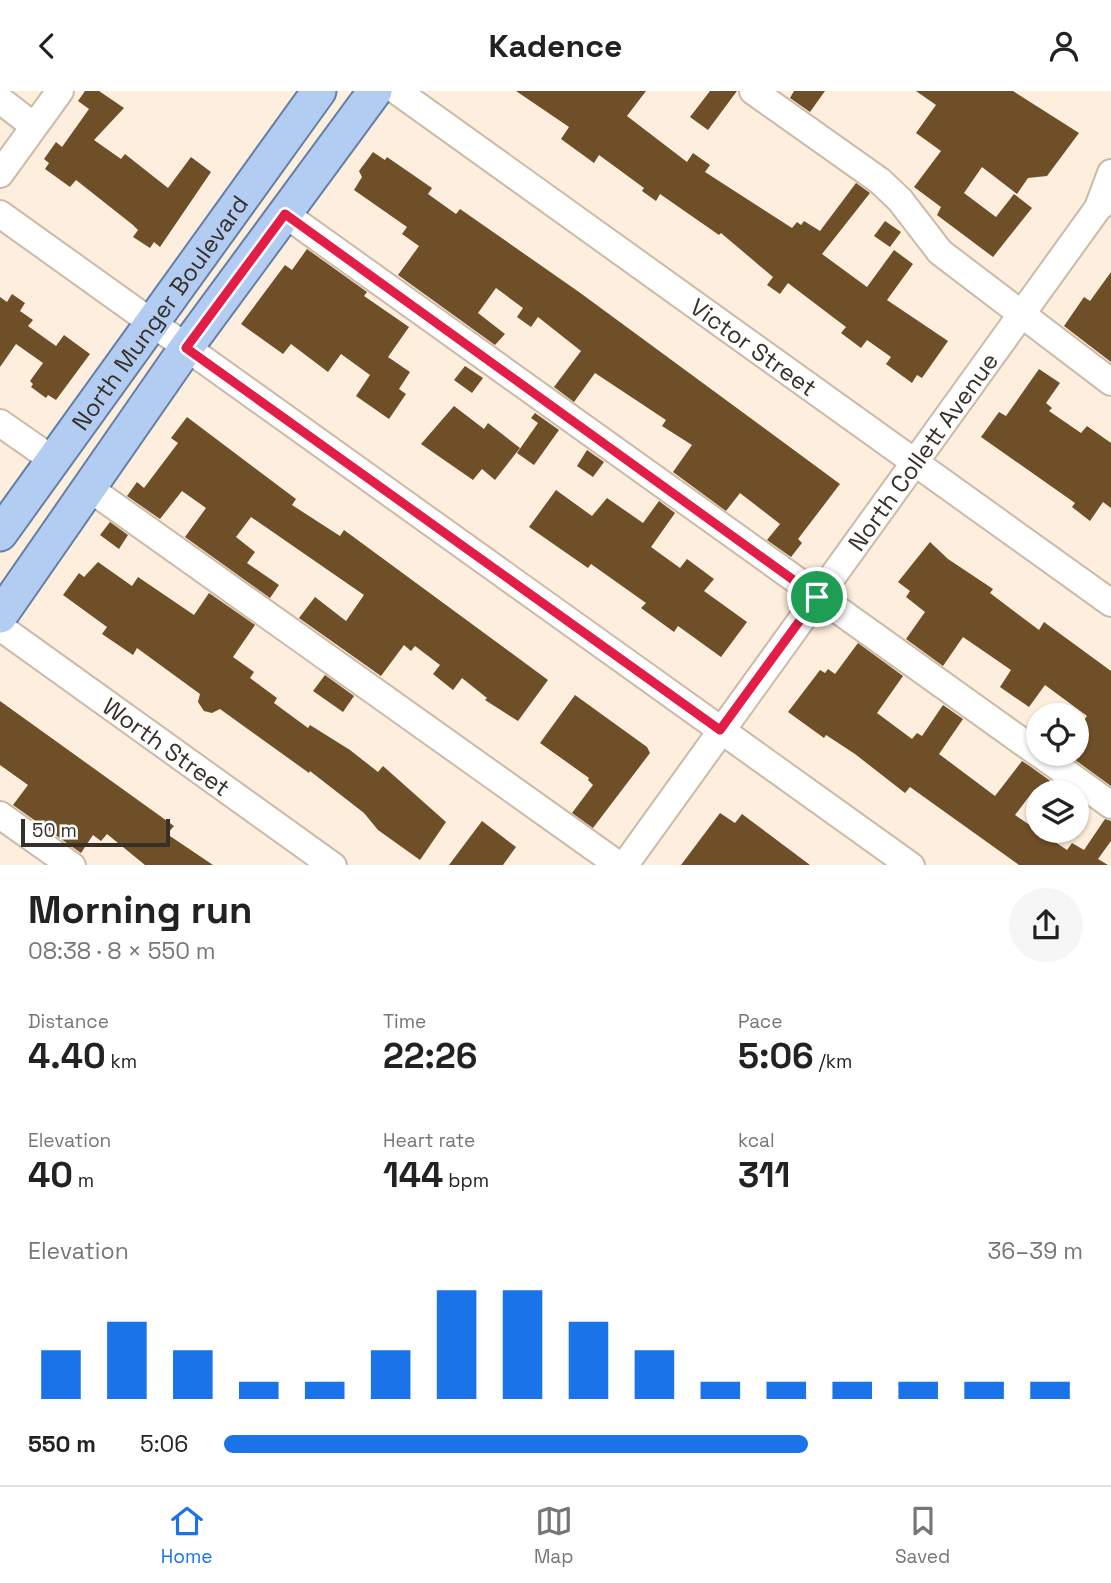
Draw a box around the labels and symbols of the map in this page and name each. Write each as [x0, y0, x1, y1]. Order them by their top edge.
street label: North Munger Boulevard [64, 189, 255, 436]
street label: Victor Street [684, 291, 823, 403]
street label: North Collett Avenue [841, 346, 1005, 557]
pin [787, 567, 847, 627]
street label: Worth Street [97, 690, 236, 803]
scale bar [21, 817, 170, 848]

